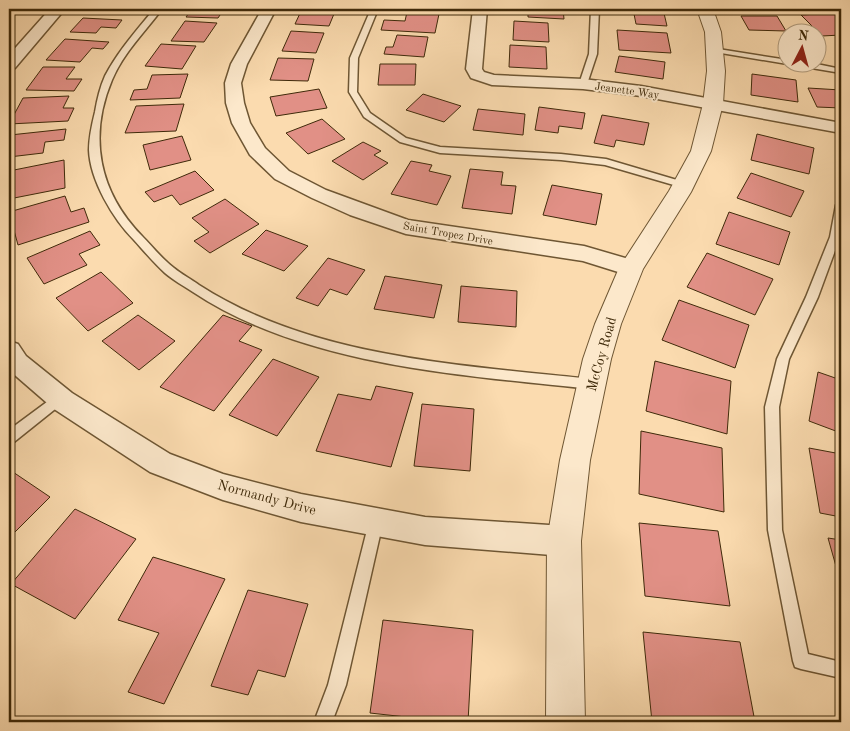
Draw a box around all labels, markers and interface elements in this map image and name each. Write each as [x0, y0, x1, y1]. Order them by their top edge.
north arrow [778, 22, 828, 72]
text: N [797, 29, 810, 44]
street label: Jeanette Way [594, 81, 660, 101]
street label: Saint Tropez Drive [402, 221, 494, 248]
street label: McCoy Road [585, 315, 619, 393]
street label: Normandy Drive [216, 478, 317, 518]

